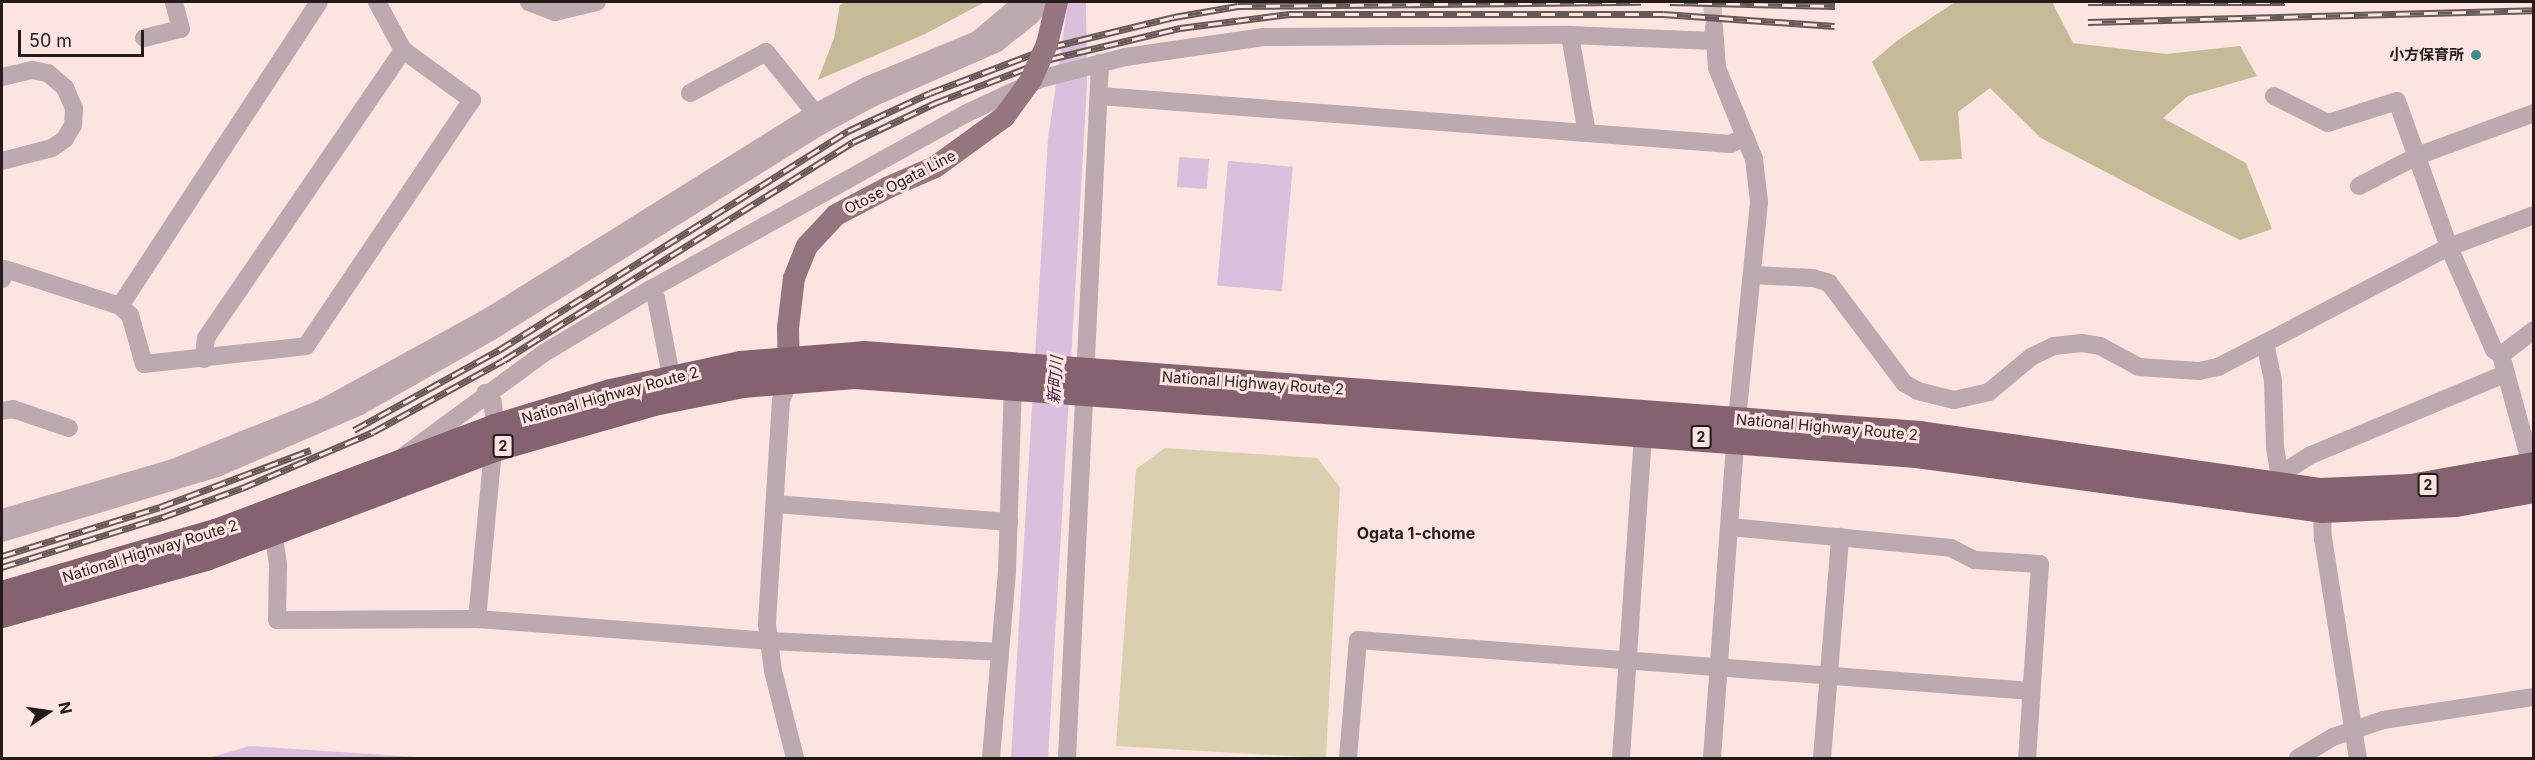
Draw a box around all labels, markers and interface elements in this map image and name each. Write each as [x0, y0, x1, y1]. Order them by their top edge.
scale bar [21, 18, 147, 56]
text: 50 m [29, 30, 72, 51]
place label: 小方保育所 [2389, 46, 2464, 64]
marker: 小方保育所 [2469, 48, 2483, 62]
street label: Otose Ogata Line [841, 146, 959, 218]
water label: 新町川 [1044, 355, 1066, 405]
street label: National Highway Route 2 [520, 363, 700, 427]
street label: National Highway Route 2 [1161, 368, 1345, 398]
street label: National Highway Route 2 [1735, 410, 1919, 444]
road number: 2 [1690, 426, 1712, 448]
road number: 2 [492, 435, 514, 457]
road number: 2 [2418, 474, 2438, 496]
street label: National Highway Route 2 [60, 516, 240, 586]
district label: Ogata 1-chome [1357, 523, 1475, 543]
north arrow [18, 682, 78, 742]
text: N [54, 700, 77, 716]

